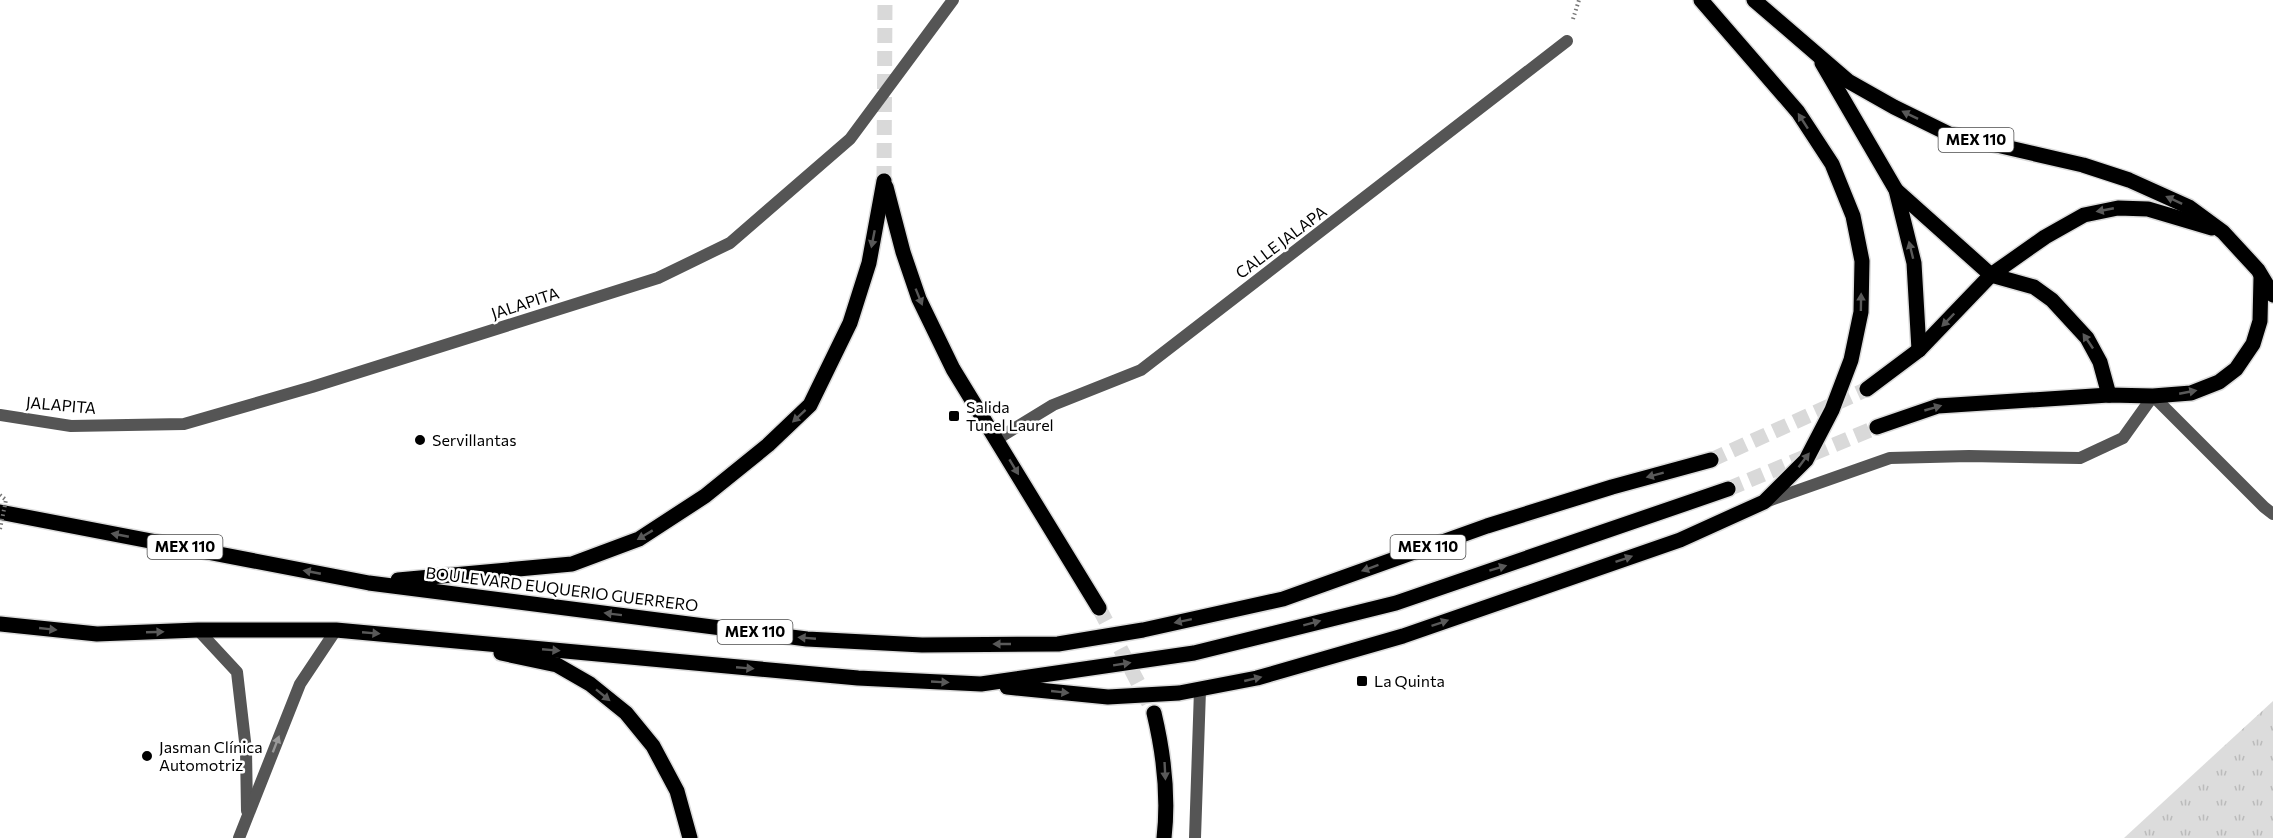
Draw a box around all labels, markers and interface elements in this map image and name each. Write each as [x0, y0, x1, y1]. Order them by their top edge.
one-way arrow [1901, 110, 1918, 120]
one-way arrow [1798, 112, 1809, 129]
road number: MEX 110 [1938, 128, 2014, 152]
one-way arrow [2166, 196, 2183, 205]
street label: CALLE JALAPA [1231, 201, 1330, 282]
one-way arrow [2096, 206, 2115, 215]
one-way arrow [868, 229, 877, 248]
one-way arrow [1905, 241, 1915, 259]
street label: JALAPITA [488, 283, 561, 322]
one-way arrow [915, 289, 925, 307]
one-way arrow [1856, 293, 1866, 312]
one-way arrow [1941, 313, 1955, 328]
one-way arrow [2083, 333, 2094, 349]
one-way arrow [2179, 387, 2198, 396]
street label: JALAPITA [25, 392, 97, 417]
place label: Salida Tunel Laurel [966, 397, 1054, 434]
one-way arrow [1924, 403, 1942, 413]
one-way arrow [791, 409, 806, 423]
marker: Salida Tunel Laurel [947, 409, 961, 423]
place label: Servillantas [432, 430, 516, 449]
marker: Servillantas [413, 433, 427, 447]
one-way arrow [1798, 452, 1810, 468]
one-way arrow [1009, 459, 1019, 476]
one-way arrow [1646, 471, 1664, 480]
one-way arrow [111, 530, 130, 539]
one-way arrow [636, 530, 653, 540]
road number: MEX 110 [148, 535, 222, 559]
road number: MEX 110 [1390, 535, 1466, 559]
one-way arrow [1615, 554, 1633, 564]
street label: BOULEVARD EUQUERIO GUERRERO [425, 562, 699, 615]
one-way arrow [1490, 563, 1508, 572]
one-way arrow [1361, 564, 1379, 574]
one-way arrow [302, 567, 321, 576]
one-way arrow [604, 609, 623, 619]
one-way arrow [1173, 617, 1192, 627]
one-way arrow [1303, 618, 1321, 627]
one-way arrow [1431, 618, 1449, 628]
road number: MEX 110 [718, 620, 792, 644]
one-way arrow [39, 624, 58, 634]
one-way arrow [146, 627, 165, 637]
one-way arrow [362, 628, 381, 638]
one-way arrow [797, 633, 816, 643]
one-way arrow [992, 640, 1011, 649]
one-way arrow [542, 645, 561, 655]
one-way arrow [1113, 660, 1132, 669]
one-way arrow [736, 663, 755, 673]
place label: La Quinta [1374, 671, 1445, 690]
one-way arrow [1244, 673, 1263, 683]
marker: La Quinta [1355, 674, 1369, 688]
one-way arrow [930, 678, 949, 687]
one-way arrow [1051, 687, 1070, 697]
one-way arrow [595, 688, 610, 701]
one-way arrow [272, 735, 281, 753]
place label: Jasman Clínica Automotriz [159, 737, 263, 774]
marker: Jasman Clínica Automotriz [140, 749, 154, 763]
one-way arrow [1160, 761, 1169, 780]

